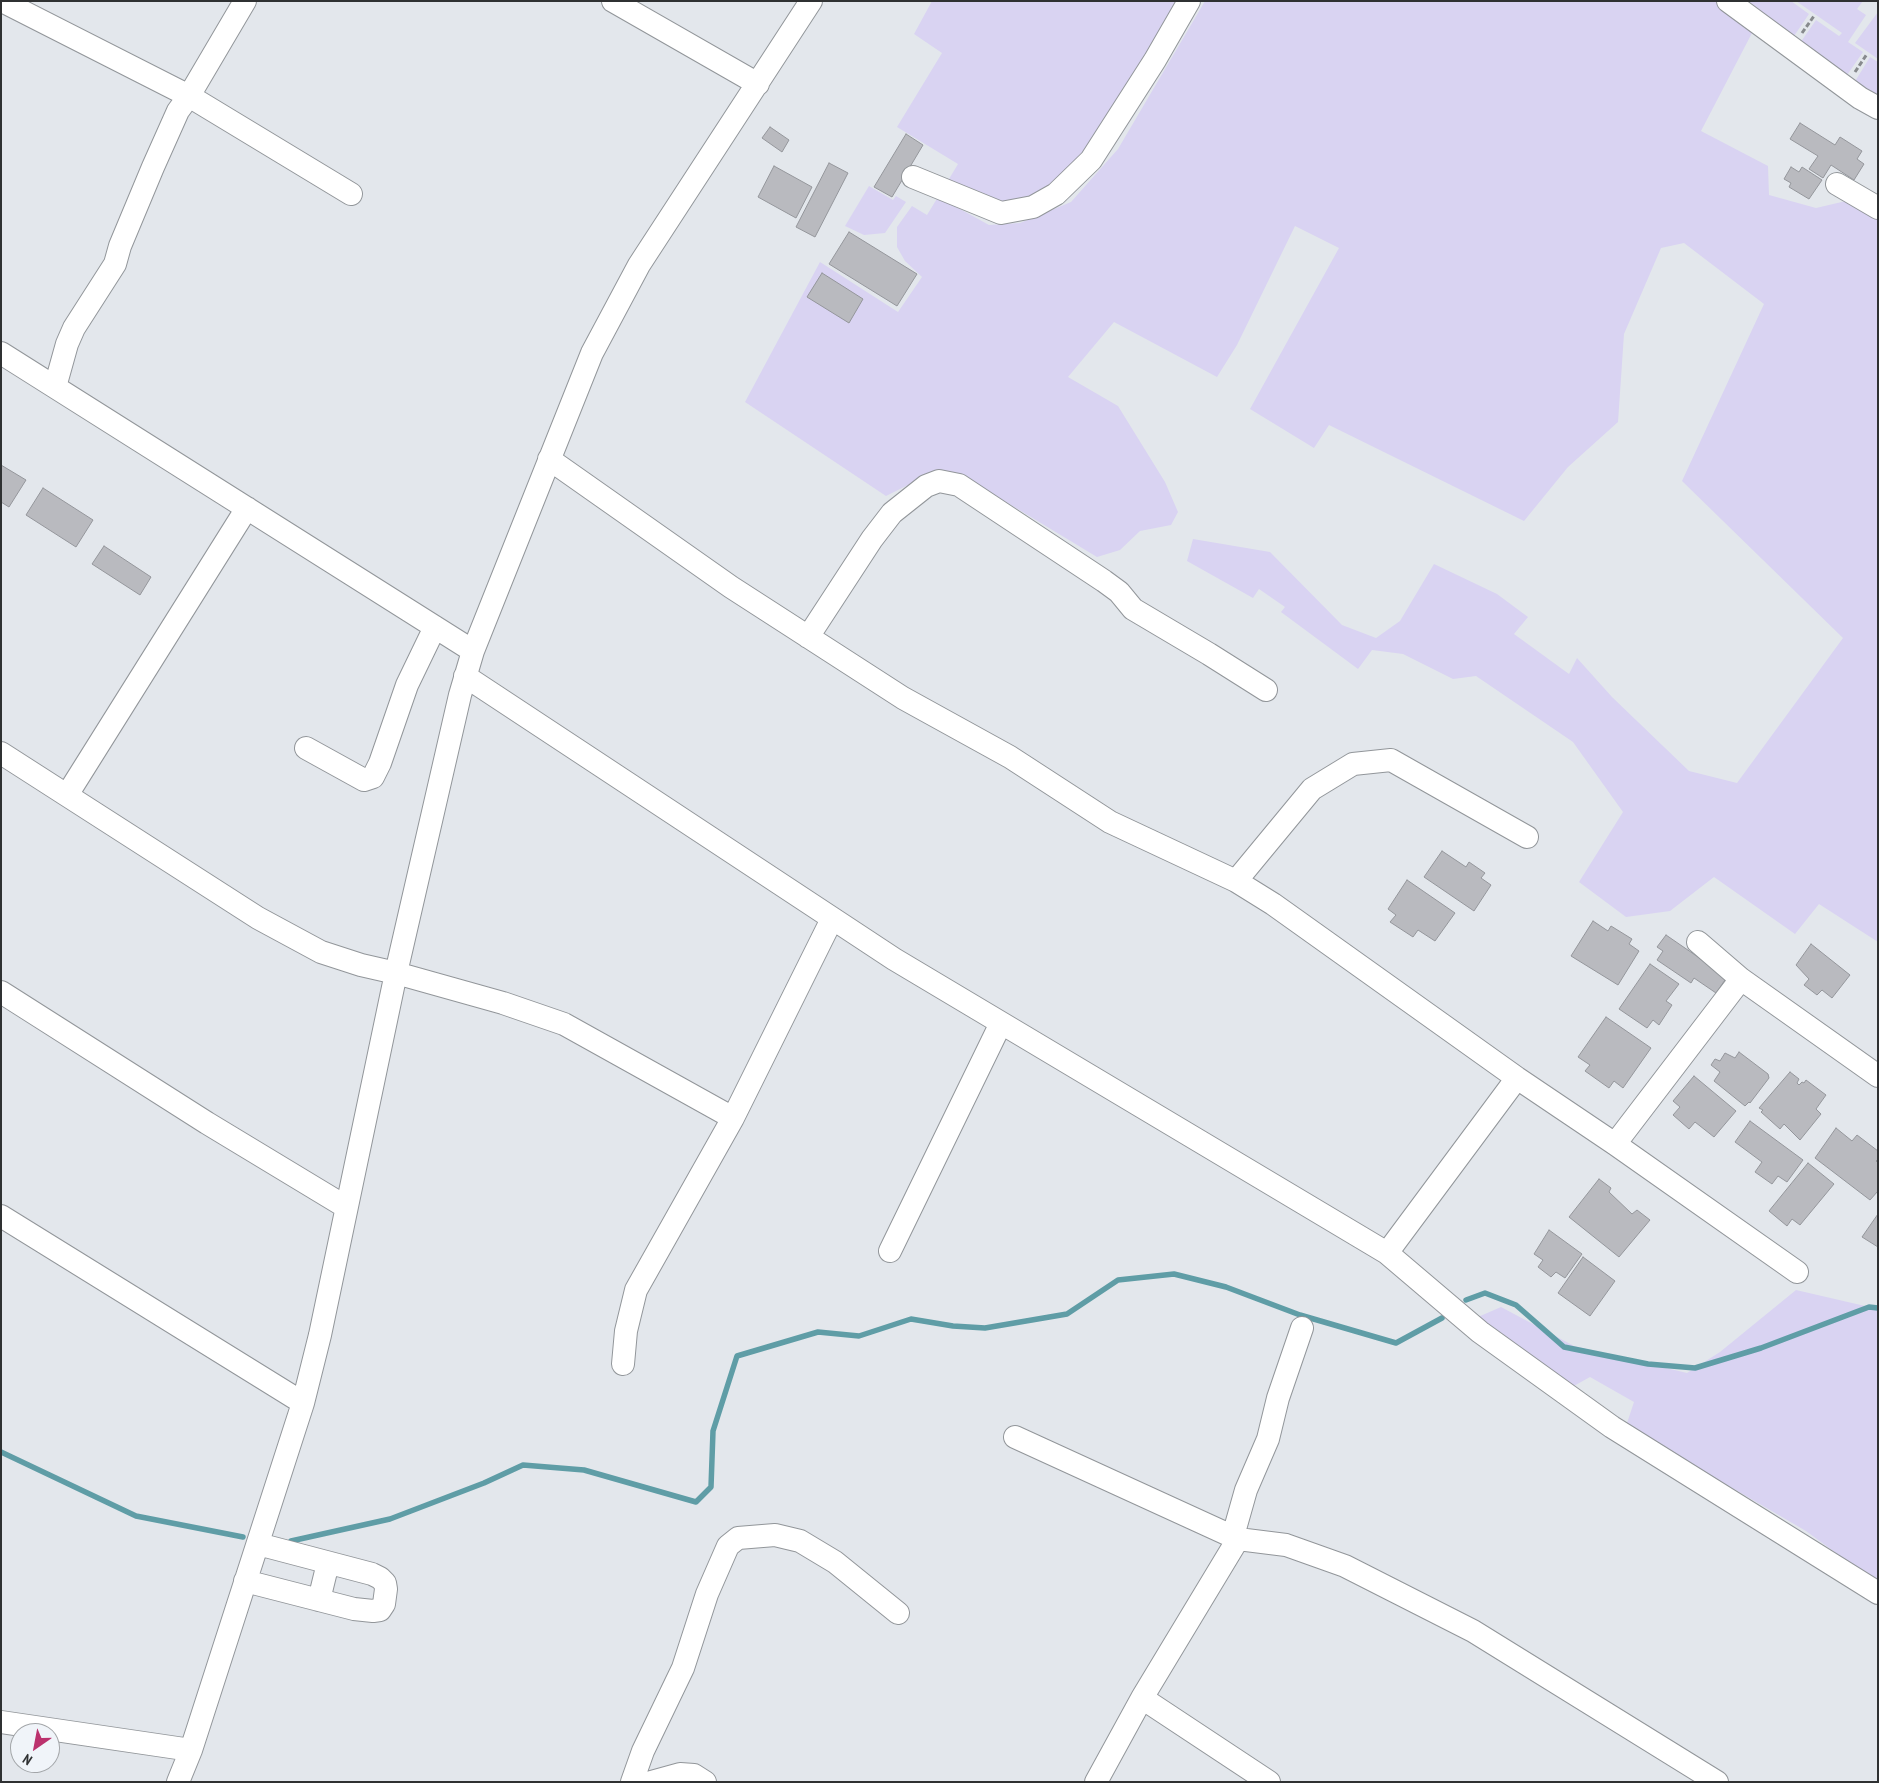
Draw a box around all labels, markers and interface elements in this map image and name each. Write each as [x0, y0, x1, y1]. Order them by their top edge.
north arrow [10, 1723, 60, 1773]
text: N [19, 1750, 35, 1769]

